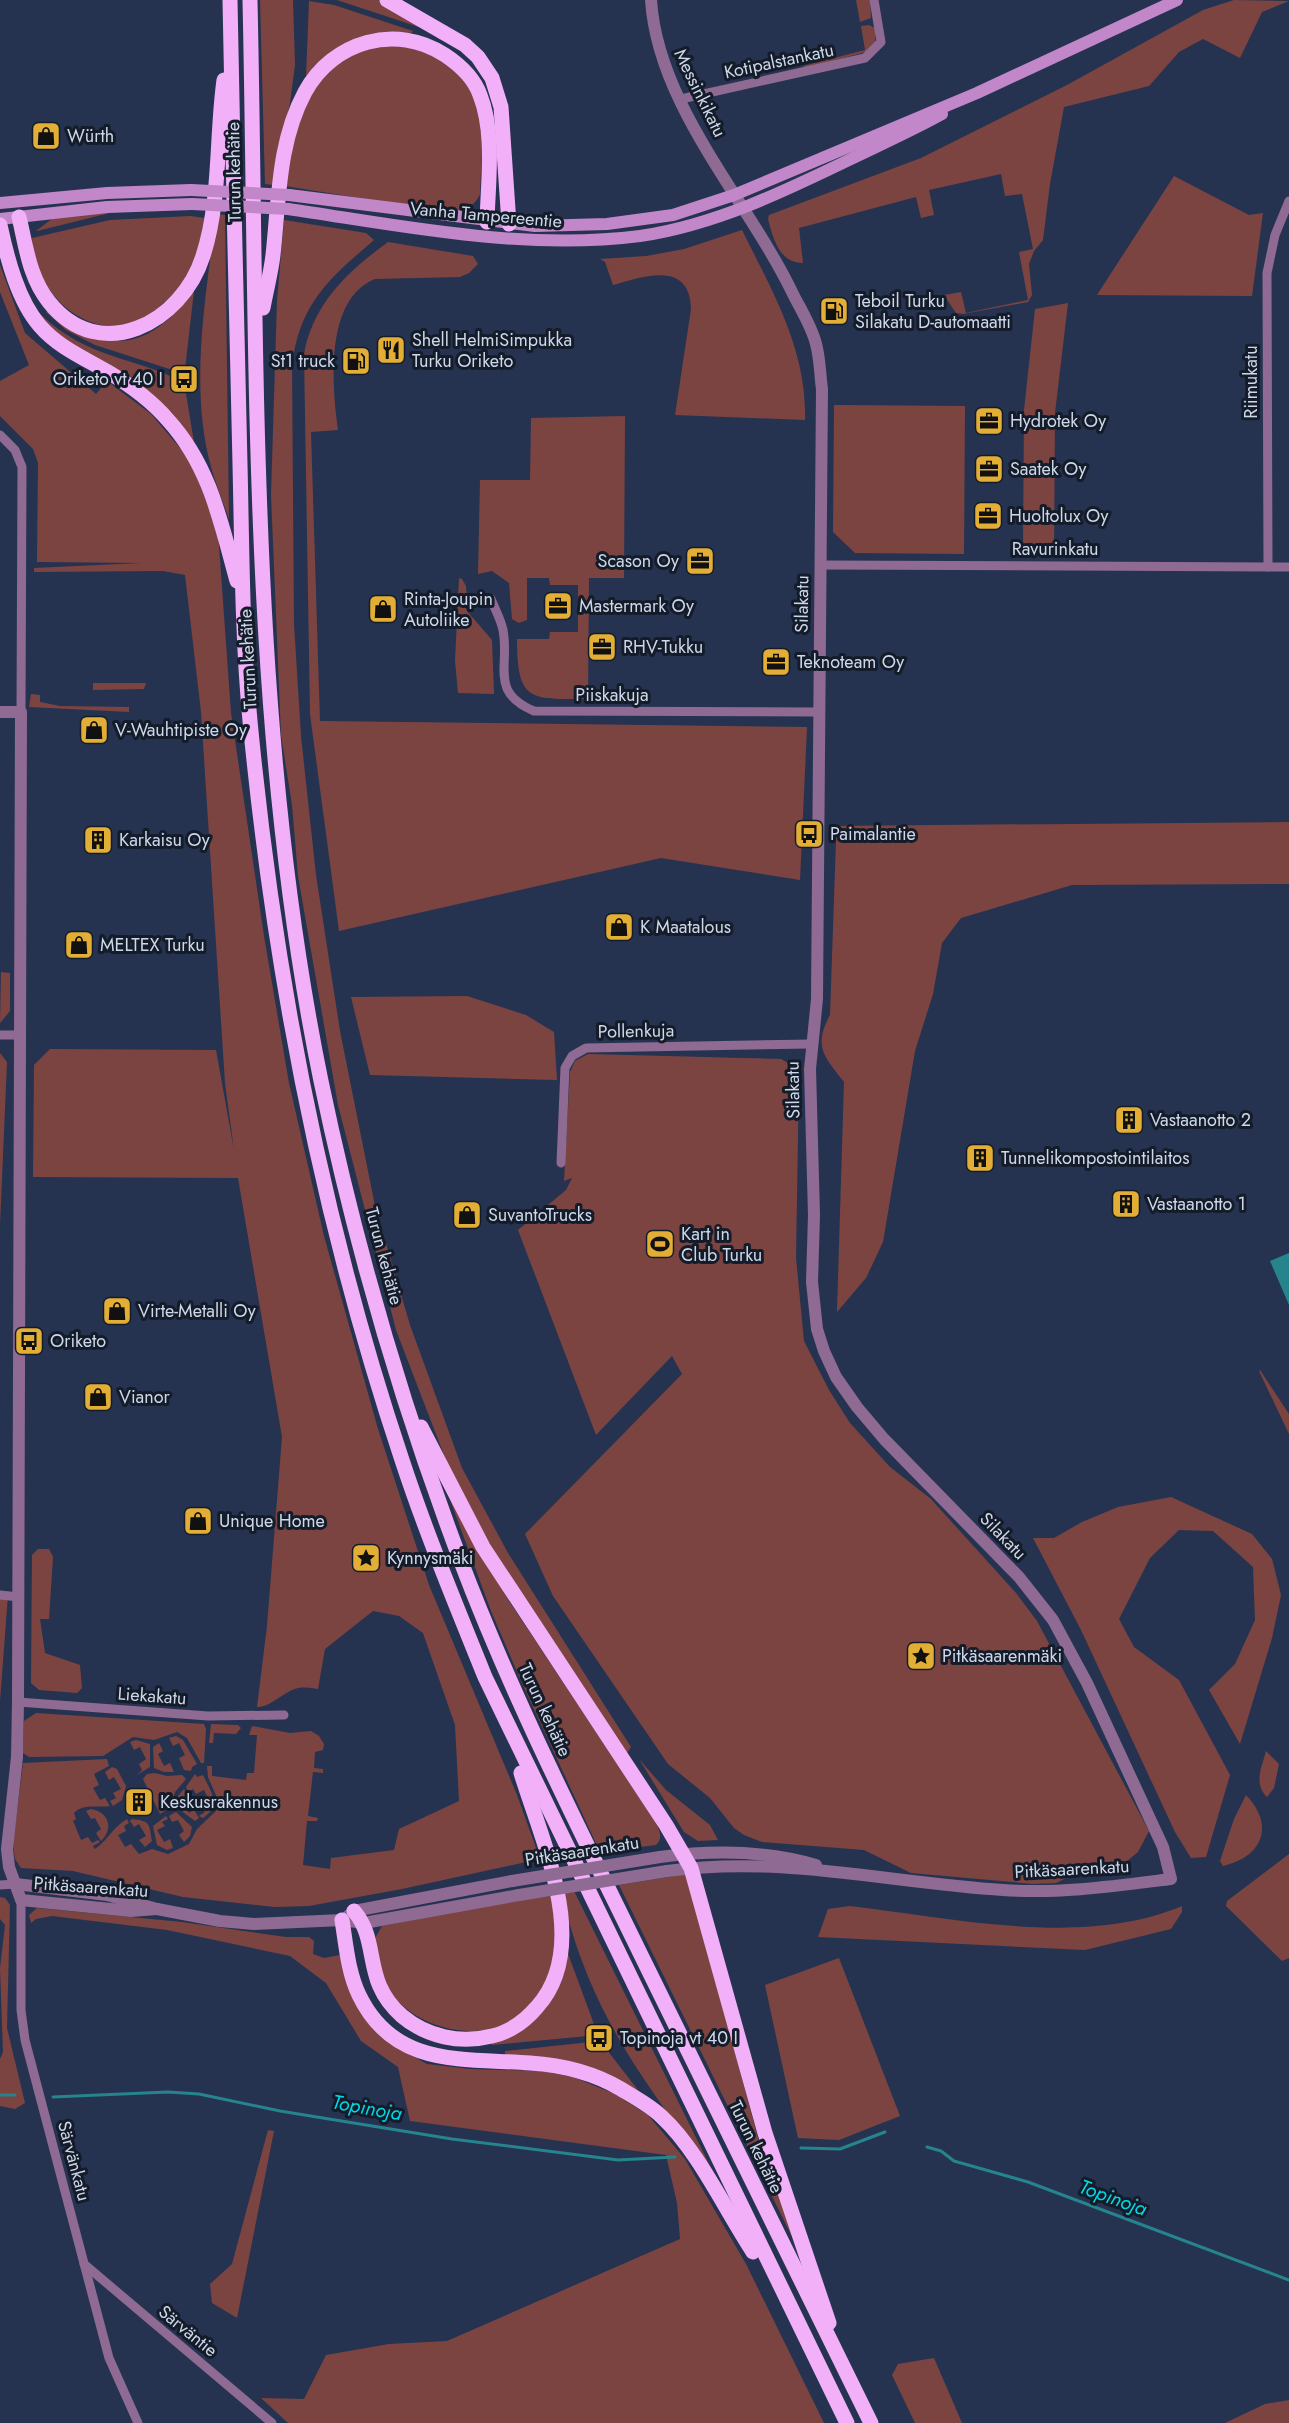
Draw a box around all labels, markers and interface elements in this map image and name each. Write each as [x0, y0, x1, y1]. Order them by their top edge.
street label: Kotipalstankatu [722, 37, 836, 85]
street label: Messinkikatu [667, 44, 733, 142]
shop icon: Würth [30, 120, 62, 152]
street label: Turun kehätie [220, 122, 248, 222]
place label: Würth [67, 123, 114, 149]
street label: Vanha Tampereentie [409, 195, 563, 235]
place label: Teboil Turku Silakatu D-automaatti [855, 288, 1011, 335]
fuel station icon: Teboil Turku Silakatu D-automaatti [818, 295, 850, 327]
place label: Shell HelmiSimpukka Turku Oriketo [412, 327, 572, 374]
restaurant icon: Shell HelmiSimpukka Turku Oriketo [375, 334, 407, 366]
fuel station icon: St1 truck [340, 345, 372, 377]
street label: Riimukatu [1238, 345, 1264, 419]
place label: St1 truck [271, 348, 335, 374]
bus stop icon: Oriketo vt 40 I [168, 363, 200, 395]
place label: Oriketo vt 40 I [53, 366, 163, 392]
office icon: Hydrotek Oy [973, 405, 1005, 437]
place label: Hydrotek Oy [1010, 408, 1106, 434]
office icon: Saatek Oy [973, 453, 1005, 485]
place label: Saatek Oy [1010, 456, 1087, 482]
office icon: Huoltolux Oy [972, 500, 1004, 532]
place label: Huoltolux Oy [1009, 503, 1108, 529]
street label: Ravurinkatu [1012, 536, 1098, 562]
office icon: Scason Oy [684, 545, 716, 577]
place label: Scason Oy [598, 548, 679, 574]
street label: Silakatu [788, 575, 816, 633]
place label: Rinta-Joupin Autoliike [404, 586, 493, 633]
office icon: Mastermark Oy [542, 590, 574, 622]
shop icon: Rinta-Joupin Autoliike [367, 593, 399, 625]
place label: Mastermark Oy [579, 593, 694, 619]
street label: Turun kehätie [232, 608, 264, 710]
office icon: RHV-Tukku [586, 631, 618, 663]
place label: RHV-Tukku [623, 634, 703, 660]
office icon: Teknoteam Oy [760, 646, 792, 678]
place label: Teknoteam Oy [797, 649, 904, 675]
street label: Piiskakuja [575, 682, 649, 708]
shop icon: V-Wauhtipiste Oy [78, 714, 110, 746]
place label: V-Wauhtipiste Oy [115, 717, 247, 743]
bus stop icon: Paimalantie [793, 818, 825, 850]
place label: Paimalantie [830, 821, 916, 847]
building icon: Karkaisu Oy [82, 824, 114, 856]
place label: Karkaisu Oy [119, 827, 210, 853]
shop icon: K Maatalous [603, 911, 635, 943]
place label: K Maatalous [640, 914, 731, 940]
shop icon: MELTEX Turku [63, 929, 95, 961]
place label: MELTEX Turku [100, 932, 205, 958]
street label: Pollenkuja [598, 1017, 674, 1045]
street label: Silakatu [779, 1061, 807, 1119]
building icon: Vastaanotto 2 [1113, 1104, 1145, 1136]
place label: Vastaanotto 2 [1150, 1107, 1251, 1133]
building icon: Tunnelikompostointilaitos [964, 1142, 996, 1174]
place label: Tunnelikompostointilaitos [1001, 1145, 1189, 1171]
building icon: Vastaanotto 1 [1110, 1188, 1142, 1220]
place label: Vastaanotto 1 [1147, 1191, 1246, 1217]
shop icon: SuvantoTrucks [451, 1199, 483, 1231]
place label: SuvantoTrucks [488, 1202, 592, 1228]
street label: Turun kehätie [358, 1204, 410, 1308]
place label: Kart in Club Turku [681, 1221, 762, 1268]
sports icon: Kart in Club Turku [644, 1228, 676, 1260]
shop icon: Virte-Metalli Oy [101, 1295, 133, 1327]
place label: Virte-Metalli Oy [138, 1298, 256, 1324]
bus stop icon: Oriketo [13, 1325, 45, 1357]
place label: Oriketo [50, 1328, 106, 1354]
shop icon: Vianor [82, 1381, 114, 1413]
place label: Vianor [119, 1384, 170, 1410]
shop icon: Unique Home [182, 1505, 214, 1537]
street label: Silakatu [974, 1506, 1032, 1566]
place label: Unique Home [219, 1508, 325, 1534]
place icon: Kynnysmäki [350, 1542, 382, 1574]
place label: Kynnysmäki [387, 1545, 474, 1571]
place icon: Pitkäsaarenmäki [905, 1640, 937, 1672]
place label: Pitkäsaarenmäki [942, 1643, 1062, 1669]
street label: Turun kehätie [512, 1659, 578, 1761]
street label: Liekakatu [117, 1681, 187, 1711]
building icon: Keskusrakennus [123, 1786, 155, 1818]
place label: Keskusrakennus [160, 1789, 278, 1815]
street label: Pitkäsaarenkatu [523, 1829, 641, 1873]
street label: Pitkäsaarenkatu [1014, 1853, 1130, 1885]
street label: Pitkäsaarenkatu [33, 1870, 149, 1904]
bus stop icon: Topinoja vt 40 I [583, 2022, 615, 2054]
place label: Topinoja vt 40 I [620, 2025, 738, 2051]
water label: Topinoja [330, 2088, 404, 2128]
street label: Turun kehätie [722, 2096, 790, 2198]
street label: Särvänkatu [51, 2118, 97, 2204]
water label: Topinoja [1075, 2172, 1151, 2224]
street label: Särväntie [153, 2299, 223, 2363]

